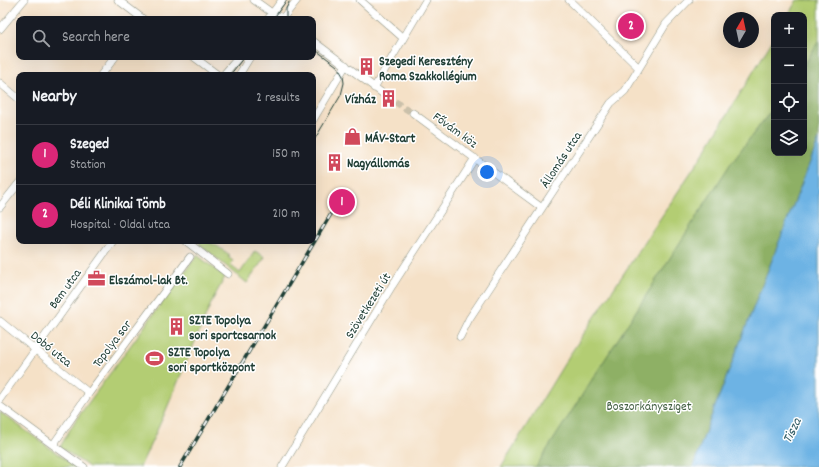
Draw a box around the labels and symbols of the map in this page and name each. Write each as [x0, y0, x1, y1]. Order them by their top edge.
pin: 2 [618, 11, 644, 41]
north arrow [723, 12, 759, 48]
place label: Szegedi Keresztény Roma Szakkollégium [379, 53, 477, 87]
building icon: Szegedi Keresztény Roma Szakkollégium [356, 57, 376, 77]
building icon: Vízház [379, 88, 399, 108]
place label: Vízház [345, 91, 377, 110]
street label: Fővám köz [428, 108, 481, 154]
shop icon: MÁV-Start [342, 127, 362, 147]
street label: Állomás utca [537, 127, 588, 192]
place label: MÁV-Start [365, 130, 416, 149]
building icon: Nagyállomás [324, 152, 344, 172]
place label: Nagyállomás [347, 155, 410, 174]
your location [477, 162, 497, 182]
pin: 1 [329, 187, 355, 217]
street label: Bem utca [45, 265, 88, 313]
office icon: Elszámol-lak Bt. [86, 269, 106, 289]
street label: Szövetkezeti út [341, 269, 397, 343]
place label: Elszámol-lak Bt. [109, 272, 188, 291]
place label: SZTE Topolya sori sportcsarnok [189, 312, 277, 346]
building icon: SZTE Topolya sori sportcsarnok [166, 316, 186, 336]
street label: Topolya sor [89, 317, 137, 372]
street label: Dobó utca [26, 327, 76, 373]
place label: SZTE Topolya sori sportközpont [168, 344, 255, 378]
sports icon: SZTE Topolya sori sportközpont [145, 348, 165, 368]
park label: Boszorkánysziget [606, 398, 692, 417]
water label: Tisza [778, 414, 808, 447]

